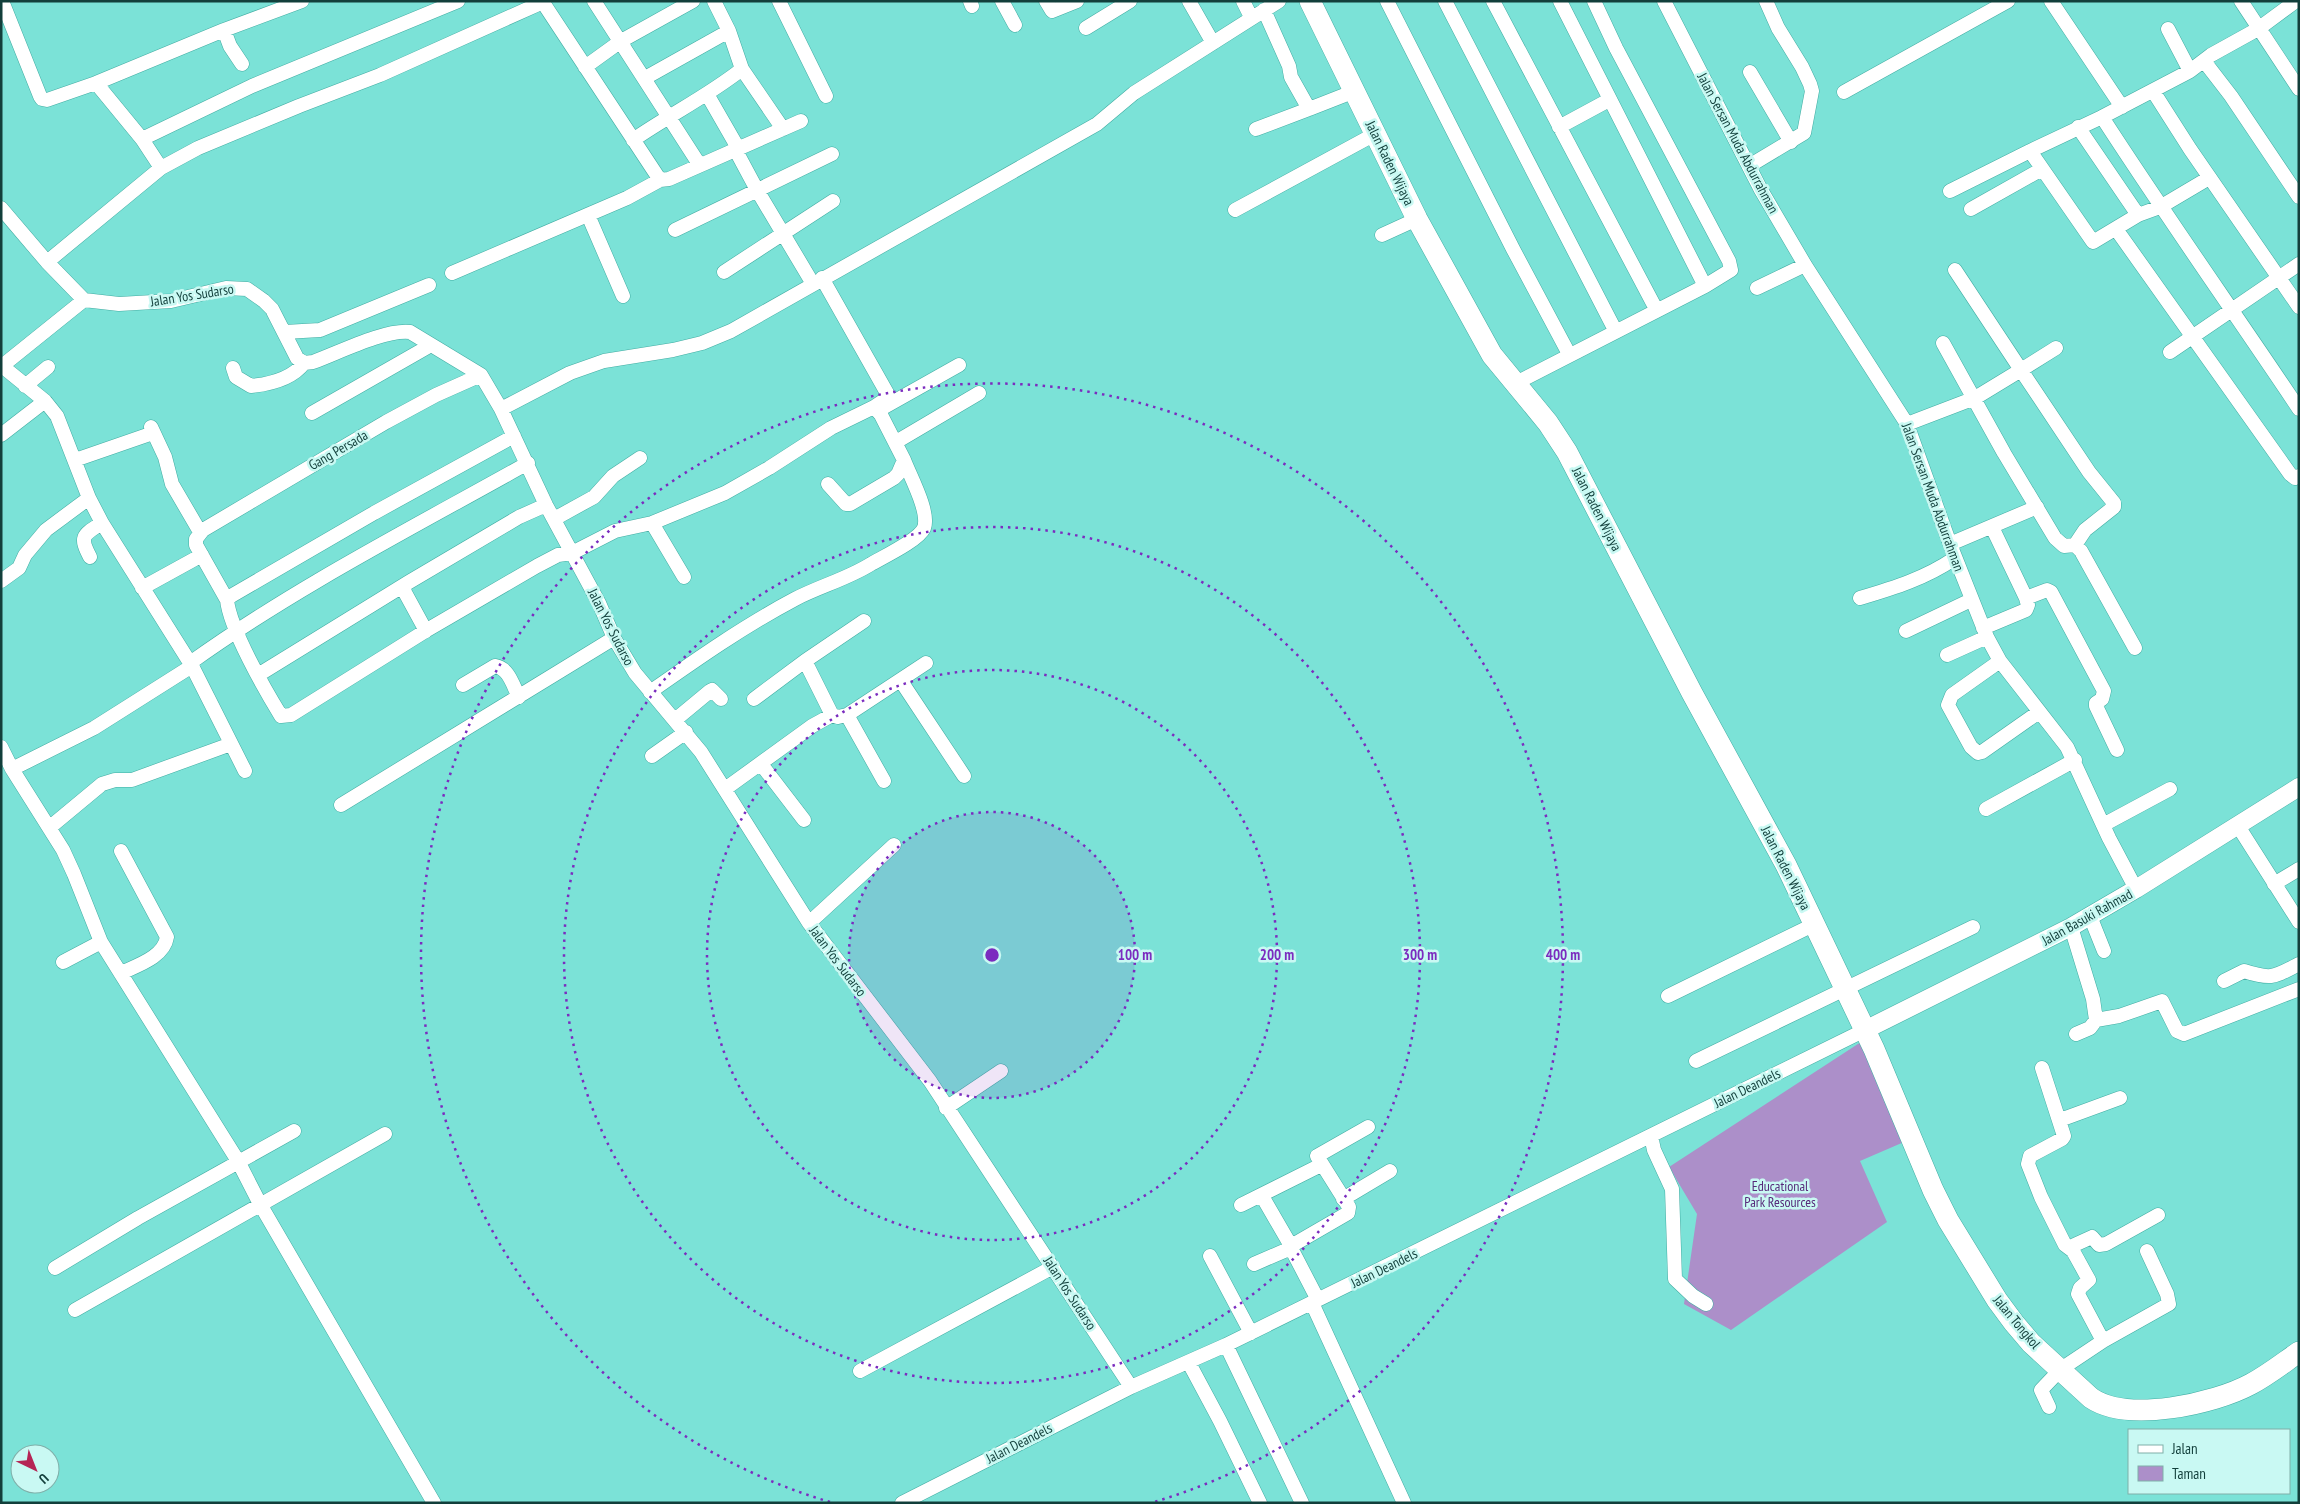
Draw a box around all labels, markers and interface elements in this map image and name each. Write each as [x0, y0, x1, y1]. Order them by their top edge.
street label: Jalan Sersan Muda Abdurrahman [1693, 69, 1783, 216]
street label: Jalan Raden Wijaya [1361, 117, 1418, 208]
street label: Jalan Yos Sudarso [148, 280, 235, 311]
street label: Jalan Sersan Muda Abdurrahman [1897, 420, 1968, 574]
street label: Gang Persada [305, 426, 371, 474]
street label: Jalan Raden Wijaya [1568, 463, 1626, 554]
street label: Jalan Yos Sudarso [583, 585, 638, 669]
street label: Jalan Raden Wijaya [1757, 822, 1815, 913]
street label: Jalan Basuki Rahmad [2038, 885, 2135, 950]
street label: Jalan Yos Sudarso [805, 921, 870, 1000]
text: 100 m [1118, 945, 1152, 964]
text: 200 m [1260, 945, 1294, 964]
text: 300 m [1403, 945, 1437, 964]
text: 400 m [1546, 945, 1580, 964]
centre of rings [983, 946, 1001, 964]
street label: Jalan Deandels [1710, 1064, 1783, 1112]
park label: Educational Park Resources [1744, 1177, 1816, 1211]
street label: Jalan Deandels [1347, 1244, 1420, 1292]
street label: Jalan Yos Sudarso [1039, 1252, 1100, 1333]
street label: Jalan Tongkol [1989, 1291, 2045, 1353]
street label: Jalan Deandels [982, 1419, 1055, 1468]
legend [2128, 1429, 2290, 1494]
text: Jalan [2171, 1439, 2198, 1458]
north arrow [10, 1444, 60, 1494]
text: Taman [2172, 1464, 2206, 1483]
text: U [35, 1469, 53, 1488]

